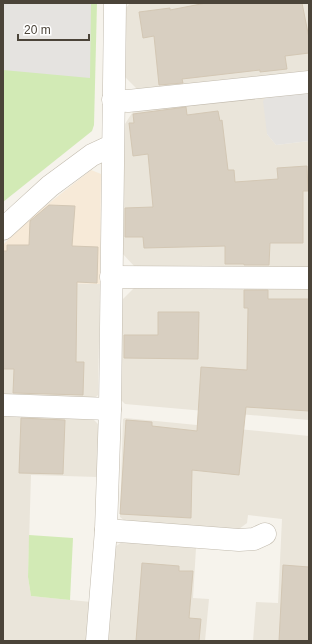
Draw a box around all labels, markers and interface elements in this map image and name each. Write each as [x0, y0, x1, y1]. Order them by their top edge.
scale bar [18, 16, 89, 42]
text: 20 m [24, 23, 51, 37]

